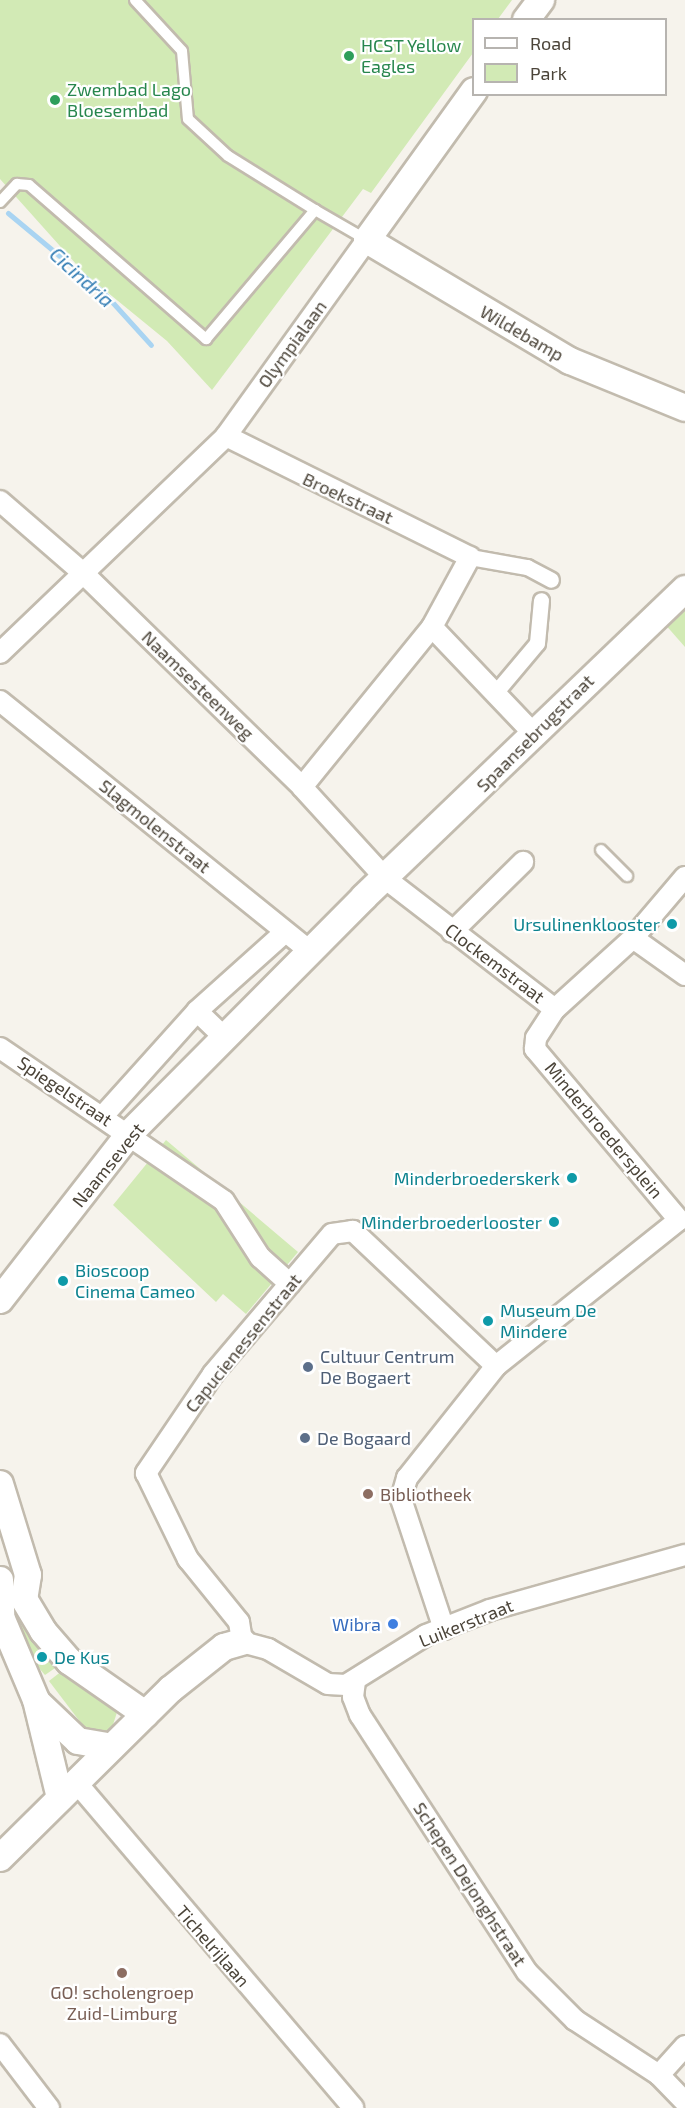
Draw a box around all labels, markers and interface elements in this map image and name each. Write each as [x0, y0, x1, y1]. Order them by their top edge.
legend [472, 18, 667, 96]
text: Road [530, 32, 571, 54]
place label: HCST Yellow Eagles [361, 35, 462, 78]
marker: HCST Yellow Eagles [342, 49, 356, 63]
text: Park [530, 62, 567, 84]
place label: Zwembad Lago Bloesembad [67, 79, 191, 122]
marker: Zwembad Lago Bloesembad [48, 93, 62, 107]
water label: Cicindria [45, 242, 119, 312]
street label: Olympialaan [253, 296, 331, 392]
street label: Wildebamp [476, 300, 568, 366]
street label: Broekstraat [299, 468, 397, 528]
street label: Naamsesteenweg [138, 626, 258, 744]
street label: Spaansebrugstraat [472, 670, 598, 796]
street label: Slagmolenstraat [95, 775, 215, 877]
place label: Ursulinenklooster [513, 913, 660, 935]
marker: Ursulinenklooster [665, 917, 679, 931]
street label: Clockemstraat [441, 919, 549, 1007]
street label: Spiegelstraat [14, 1051, 116, 1131]
street label: Minderbroedersplein [541, 1057, 667, 1203]
street label: Naamsevest [67, 1119, 149, 1211]
place label: Minderbroederskerk [394, 1167, 560, 1189]
marker: Minderbroederskerk [565, 1171, 579, 1185]
place label: Minderbroederlooster [361, 1211, 542, 1233]
marker: Minderbroederlooster [547, 1215, 561, 1229]
place label: Bioscoop Cinema Cameo [75, 1260, 195, 1302]
street label: Capucienessenstraat [180, 1269, 306, 1417]
marker: Bioscoop Cinema Cameo [56, 1274, 70, 1288]
place label: Museum De Mindere [500, 1300, 597, 1342]
marker: Museum De Mindere [481, 1314, 495, 1328]
place label: Cultuur Centrum De Bogaert [320, 1346, 455, 1388]
marker: Cultuur Centrum De Bogaert [301, 1360, 315, 1374]
place label: De Bogaard [317, 1427, 411, 1449]
marker: De Bogaard [298, 1431, 312, 1445]
place label: Bibliotheek [380, 1483, 472, 1505]
marker: Bibliotheek [361, 1487, 375, 1501]
street label: Luikerstraat [416, 1594, 516, 1652]
place label: Wibra [332, 1613, 381, 1635]
marker: Wibra [386, 1617, 400, 1631]
place label: De Kus [54, 1646, 110, 1668]
marker: De Kus [35, 1650, 49, 1664]
street label: Schepen Dejonghstraat [409, 1798, 531, 1970]
street label: Tichelrijlaan [172, 1901, 254, 1991]
marker: GO! scholengroep Zuid-Limburg [115, 1966, 129, 1980]
place label: GO! scholengroep Zuid-Limburg [50, 1982, 194, 2024]

